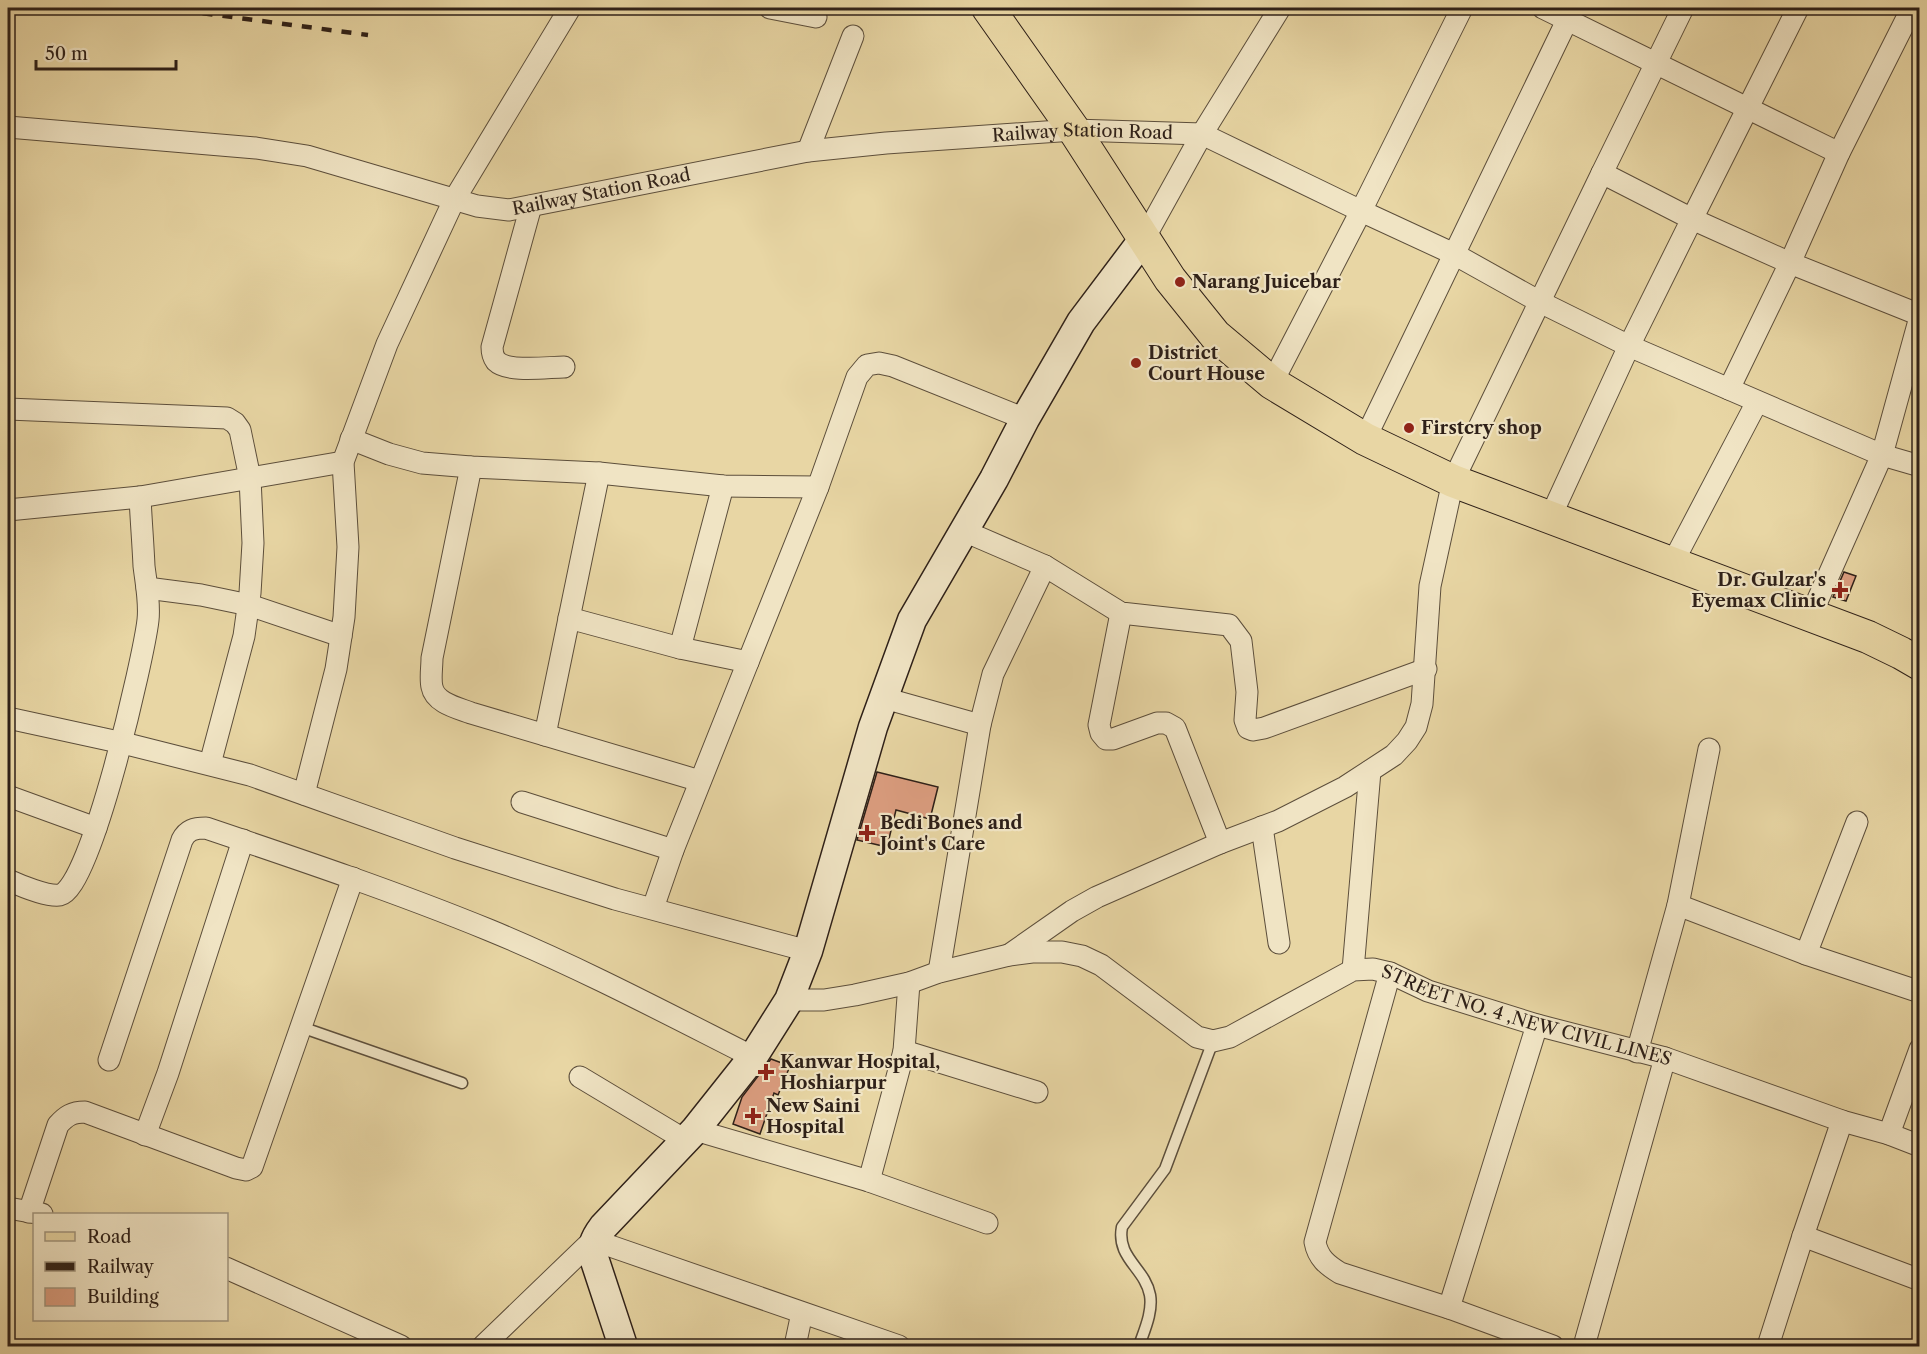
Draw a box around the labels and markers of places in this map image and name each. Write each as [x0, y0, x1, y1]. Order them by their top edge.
place label: Narang Juicebar [1192, 271, 1341, 293]
marker: Narang Juicebar [1173, 275, 1187, 289]
place label: District Court House [1148, 342, 1265, 385]
marker: District Court House [1129, 356, 1143, 370]
place label: Firstcry shop [1421, 417, 1542, 439]
marker: Firstcry shop [1402, 421, 1416, 435]
place label: Dr. Gulzar's Eyemax Clinic [1691, 569, 1826, 612]
marker: Dr. Gulzar's Eyemax Clinic [1831, 581, 1849, 599]
place label: Bedi Bones and Joint's Care [877, 812, 1023, 855]
marker: Bedi Bones and Joint's Care [858, 824, 876, 842]
place label: Kanwar Hospital, Hoshiarpur [780, 1051, 940, 1094]
marker: Kanwar Hospital, Hoshiarpur [757, 1063, 775, 1081]
place label: New Saini Hospital [766, 1095, 860, 1138]
marker: New Saini Hospital [744, 1107, 762, 1125]

